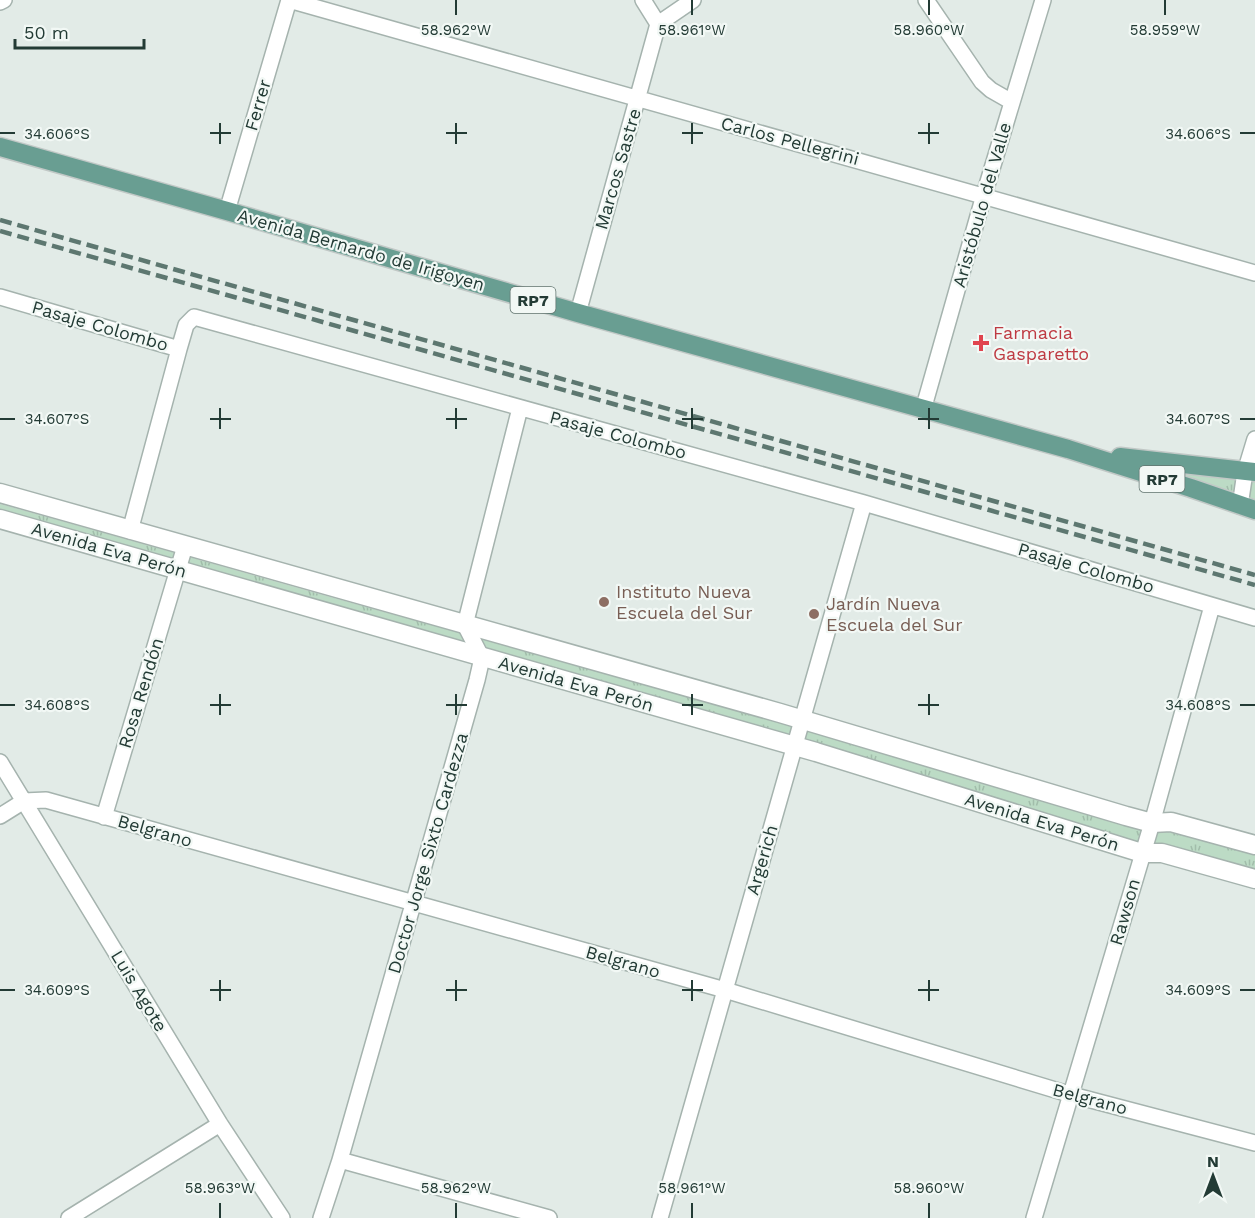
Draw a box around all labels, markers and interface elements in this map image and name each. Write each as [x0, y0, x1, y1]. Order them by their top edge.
scale bar [15, 12, 144, 50]
text: 58.962°W [421, 21, 491, 39]
text: 58.961°W [658, 21, 726, 39]
text: 58.960°W [894, 21, 964, 39]
text: 58.959°W [1130, 21, 1200, 39]
text: 50 m [24, 22, 69, 43]
street label: Ferrer [240, 77, 275, 133]
street label: Marcos Sastre [590, 106, 645, 232]
street label: Carlos Pellegrini [719, 112, 861, 169]
street label: Aristóbulo del Valle [948, 120, 1015, 290]
text: 34.606°S [24, 125, 90, 143]
text: 34.606°S [1165, 125, 1231, 143]
street label: Avenida Bernardo de Irigoyen [235, 204, 487, 295]
road number: RP7 [510, 287, 556, 313]
street label: Pasaje Colombo [30, 296, 171, 355]
place label: Farmacia Gasparetto [993, 322, 1089, 364]
marker: Farmacia Gasparetto [974, 336, 988, 350]
street label: Pasaje Colombo [547, 406, 689, 463]
text: 34.607°S [25, 410, 89, 428]
text: 34.607°S [1166, 410, 1230, 428]
road number: RP7 [1140, 466, 1184, 492]
street label: Avenida Eva Perón [29, 517, 189, 582]
street label: Pasaje Colombo [1016, 538, 1157, 597]
place label: Instituto Nueva Escuela del Sur [616, 581, 753, 623]
place label: Jardín Nueva Escuela del Sur [826, 593, 963, 635]
marker: Instituto Nueva Escuela del Sur [597, 595, 611, 609]
marker: Jardín Nueva Escuela del Sur [807, 607, 821, 621]
street label: Rosa Rendón [114, 635, 167, 751]
street label: Avenida Eva Perón [496, 651, 656, 716]
text: 34.608°S [24, 696, 90, 714]
text: 34.608°S [1165, 696, 1231, 714]
street label: Doctor Jorge Sixto Cardezza [383, 730, 472, 976]
street label: Avenida Eva Perón [962, 788, 1122, 855]
street label: Belgrano [115, 810, 195, 851]
street label: Argerich [741, 822, 782, 897]
street label: Rawson [1105, 876, 1144, 948]
street label: Belgrano [583, 941, 663, 982]
street label: Luis Agote [107, 946, 172, 1035]
text: 34.609°S [24, 981, 90, 999]
text: 34.609°S [1165, 981, 1231, 999]
street label: Belgrano [1050, 1078, 1130, 1119]
north arrow [1183, 1146, 1243, 1206]
text: N [1207, 1152, 1219, 1171]
text: 58.963°W [185, 1179, 255, 1197]
text: 58.962°W [421, 1179, 491, 1197]
text: 58.961°W [658, 1179, 726, 1197]
text: 58.960°W [894, 1179, 964, 1197]

